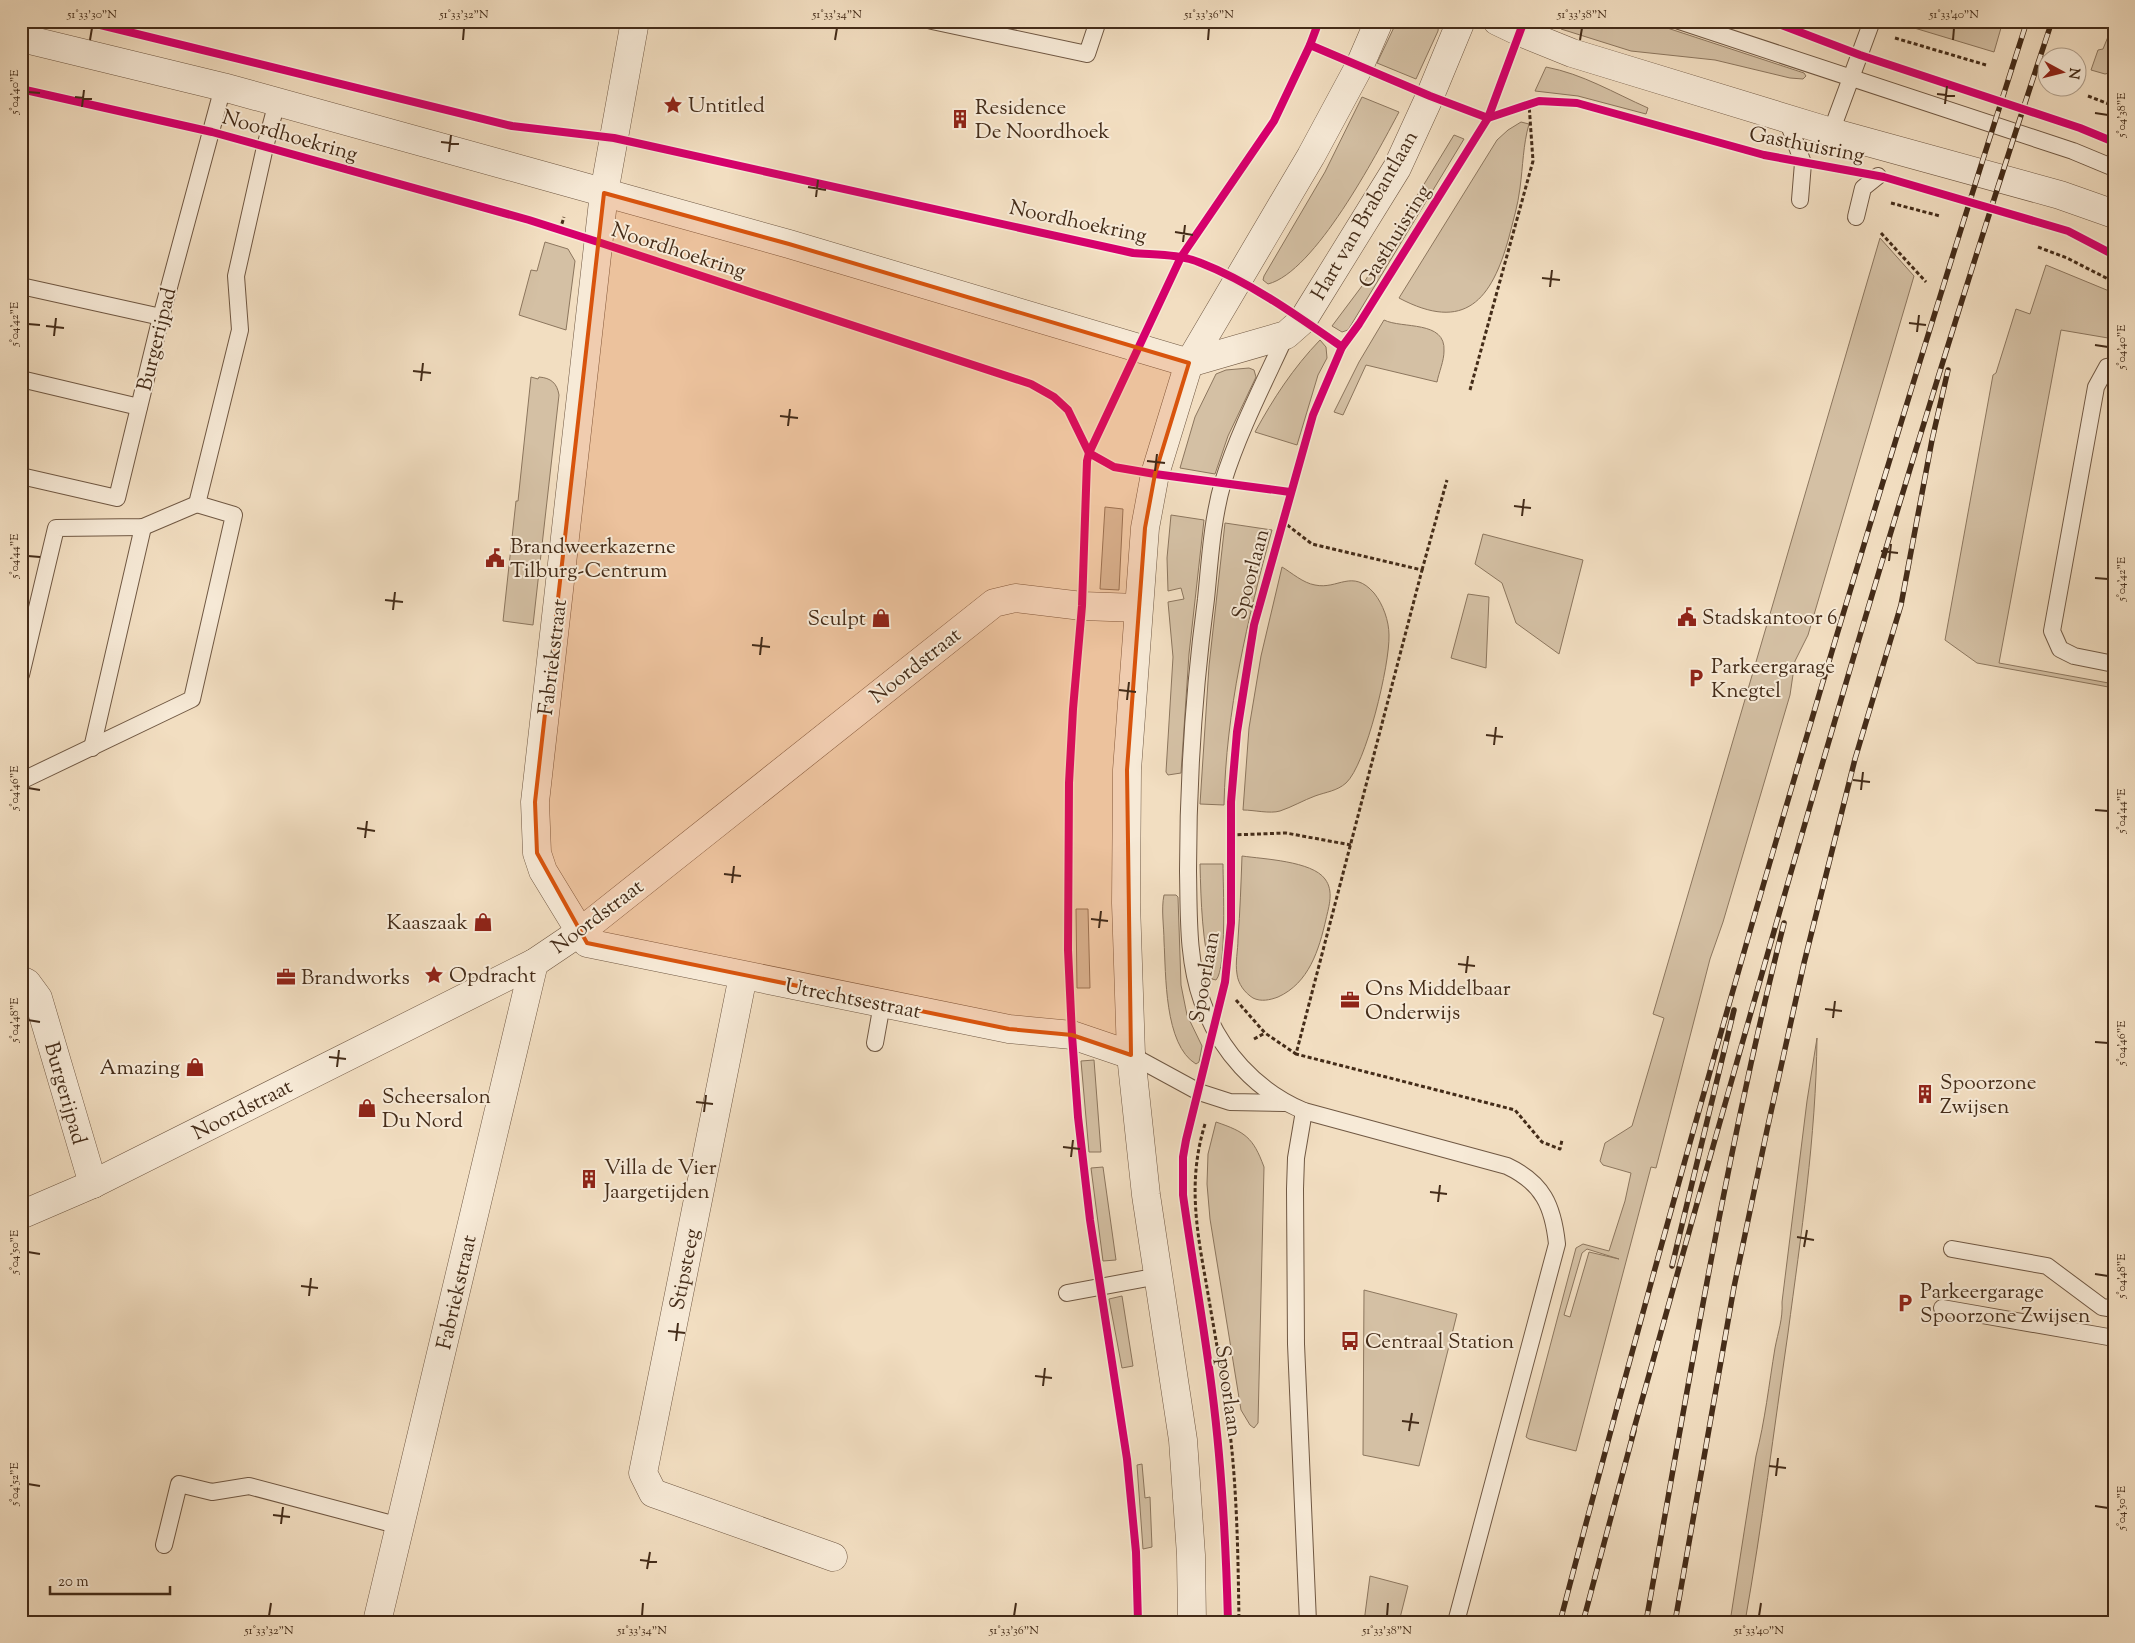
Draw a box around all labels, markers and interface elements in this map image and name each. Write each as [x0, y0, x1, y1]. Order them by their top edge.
text: 51°33'30"N [66, 6, 117, 24]
text: 51°33'32"N [439, 6, 489, 24]
text: 51°33'34"N [811, 6, 862, 24]
text: 51°33'36"N [1183, 6, 1234, 24]
text: 51°33'38"N [1556, 6, 1607, 24]
text: 51°33'40"N [1928, 6, 1979, 24]
north arrow [2038, 48, 2088, 98]
text: N [2062, 67, 2084, 80]
text: 5°04'40"E [6, 69, 24, 116]
place label: Untitled [688, 92, 765, 122]
text: 5°04'38"E [2113, 92, 2131, 139]
place icon: Untitled [662, 94, 684, 116]
place label: Residence De Noordhoek [975, 94, 1110, 148]
street label: Noordhoekring [218, 103, 361, 171]
building icon: Residence De Noordhoek [949, 108, 971, 130]
street label: Gasthuisring [1746, 120, 1867, 172]
street label: Hart van Brabantlaan [1305, 125, 1427, 307]
street label: Gasthuisring [1352, 179, 1439, 295]
street label: Noordhoekring [1006, 194, 1149, 252]
street label: Noordhoekring [607, 216, 749, 288]
street label: Burgerijpad [131, 284, 185, 394]
text: 5°04'42"E [6, 301, 24, 347]
text: 5°04'40"E [2113, 324, 2131, 371]
street label: Spoorlaan [1225, 526, 1278, 623]
text: 5°04'44"E [6, 533, 24, 580]
place label: Brandweerkazerne Tilburg-Centrum [510, 533, 676, 587]
public building icon: Brandweerkazerne Tilburg-Centrum [484, 547, 506, 569]
text: 5°04'42"E [2113, 556, 2131, 602]
street label: Fabriekstraat [532, 597, 576, 717]
place label: Stadskantoor 6 [1702, 604, 1837, 634]
place label: Sculpt [808, 605, 866, 635]
public building icon: Stadskantoor 6 [1676, 606, 1698, 628]
shop icon: Sculpt [870, 607, 892, 629]
street label: Noordstraat [864, 621, 968, 712]
place label: Parkeergarage Knegtel [1711, 653, 1835, 707]
parking icon: Parkeergarage Knegtel [1685, 667, 1707, 689]
text: 5°04'46"E [6, 765, 24, 811]
text: 5°04'44"E [2113, 788, 2131, 835]
street label: Noordstraat [546, 873, 651, 962]
place label: Kaaszaak [386, 909, 469, 939]
shop icon: Kaaszaak [472, 911, 494, 933]
street label: Spoorlaan [1183, 929, 1229, 1026]
place label: Opdracht [449, 962, 536, 992]
place label: Brandworks [301, 964, 410, 994]
place icon: Opdracht [423, 964, 445, 986]
office icon: Brandworks [275, 966, 297, 988]
street label: Utrechtsestraat [782, 972, 923, 1028]
place label: Ons Middelbaar Onderwijs [1365, 975, 1511, 1029]
office icon: Ons Middelbaar Onderwijs [1339, 989, 1361, 1011]
text: 5°04'48"E [6, 997, 24, 1044]
text: 5°04'46"E [2113, 1020, 2131, 1066]
street label: Burgerijpad [35, 1039, 93, 1149]
place label: Amazing [100, 1054, 180, 1084]
shop icon: Amazing [184, 1056, 206, 1078]
place label: Spoorzone Zwijsen [1940, 1069, 2036, 1123]
street label: Noordstraat [188, 1073, 298, 1149]
place label: Scheersalon Du Nord [382, 1083, 491, 1137]
building icon: Spoorzone Zwijsen [1914, 1083, 1936, 1105]
shop icon: Scheersalon Du Nord [356, 1097, 378, 1119]
place label: Villa de Vier Jaargetijden [603, 1154, 717, 1208]
building icon: Villa de Vier Jaargetijden [578, 1168, 600, 1190]
street label: Stipsteeg [663, 1226, 709, 1313]
text: 5°04'50"E [6, 1229, 24, 1275]
street label: Fabriekstraat [430, 1232, 486, 1353]
text: 5°04'48"E [2113, 1253, 2131, 1300]
place label: Parkeergarage Spoorzone Zwijsen [1920, 1278, 2090, 1332]
parking icon: Parkeergarage Spoorzone Zwijsen [1894, 1292, 1916, 1314]
place label: Centraal Station [1365, 1328, 1514, 1358]
bus stop icon: Centraal Station [1339, 1330, 1361, 1352]
street label: Spoorlaan [1206, 1343, 1248, 1439]
text: 5°04'52"E [6, 1461, 24, 1507]
text: 5°04'50"E [2113, 1485, 2131, 1531]
scale bar [50, 1563, 170, 1595]
text: 20 m [58, 1572, 89, 1593]
text: 51°33'32"N [244, 1622, 294, 1640]
text: 51°33'34"N [616, 1622, 667, 1640]
text: 51°33'36"N [988, 1622, 1039, 1640]
text: 51°33'38"N [1361, 1622, 1412, 1640]
text: 51°33'40"N [1733, 1622, 1784, 1640]

